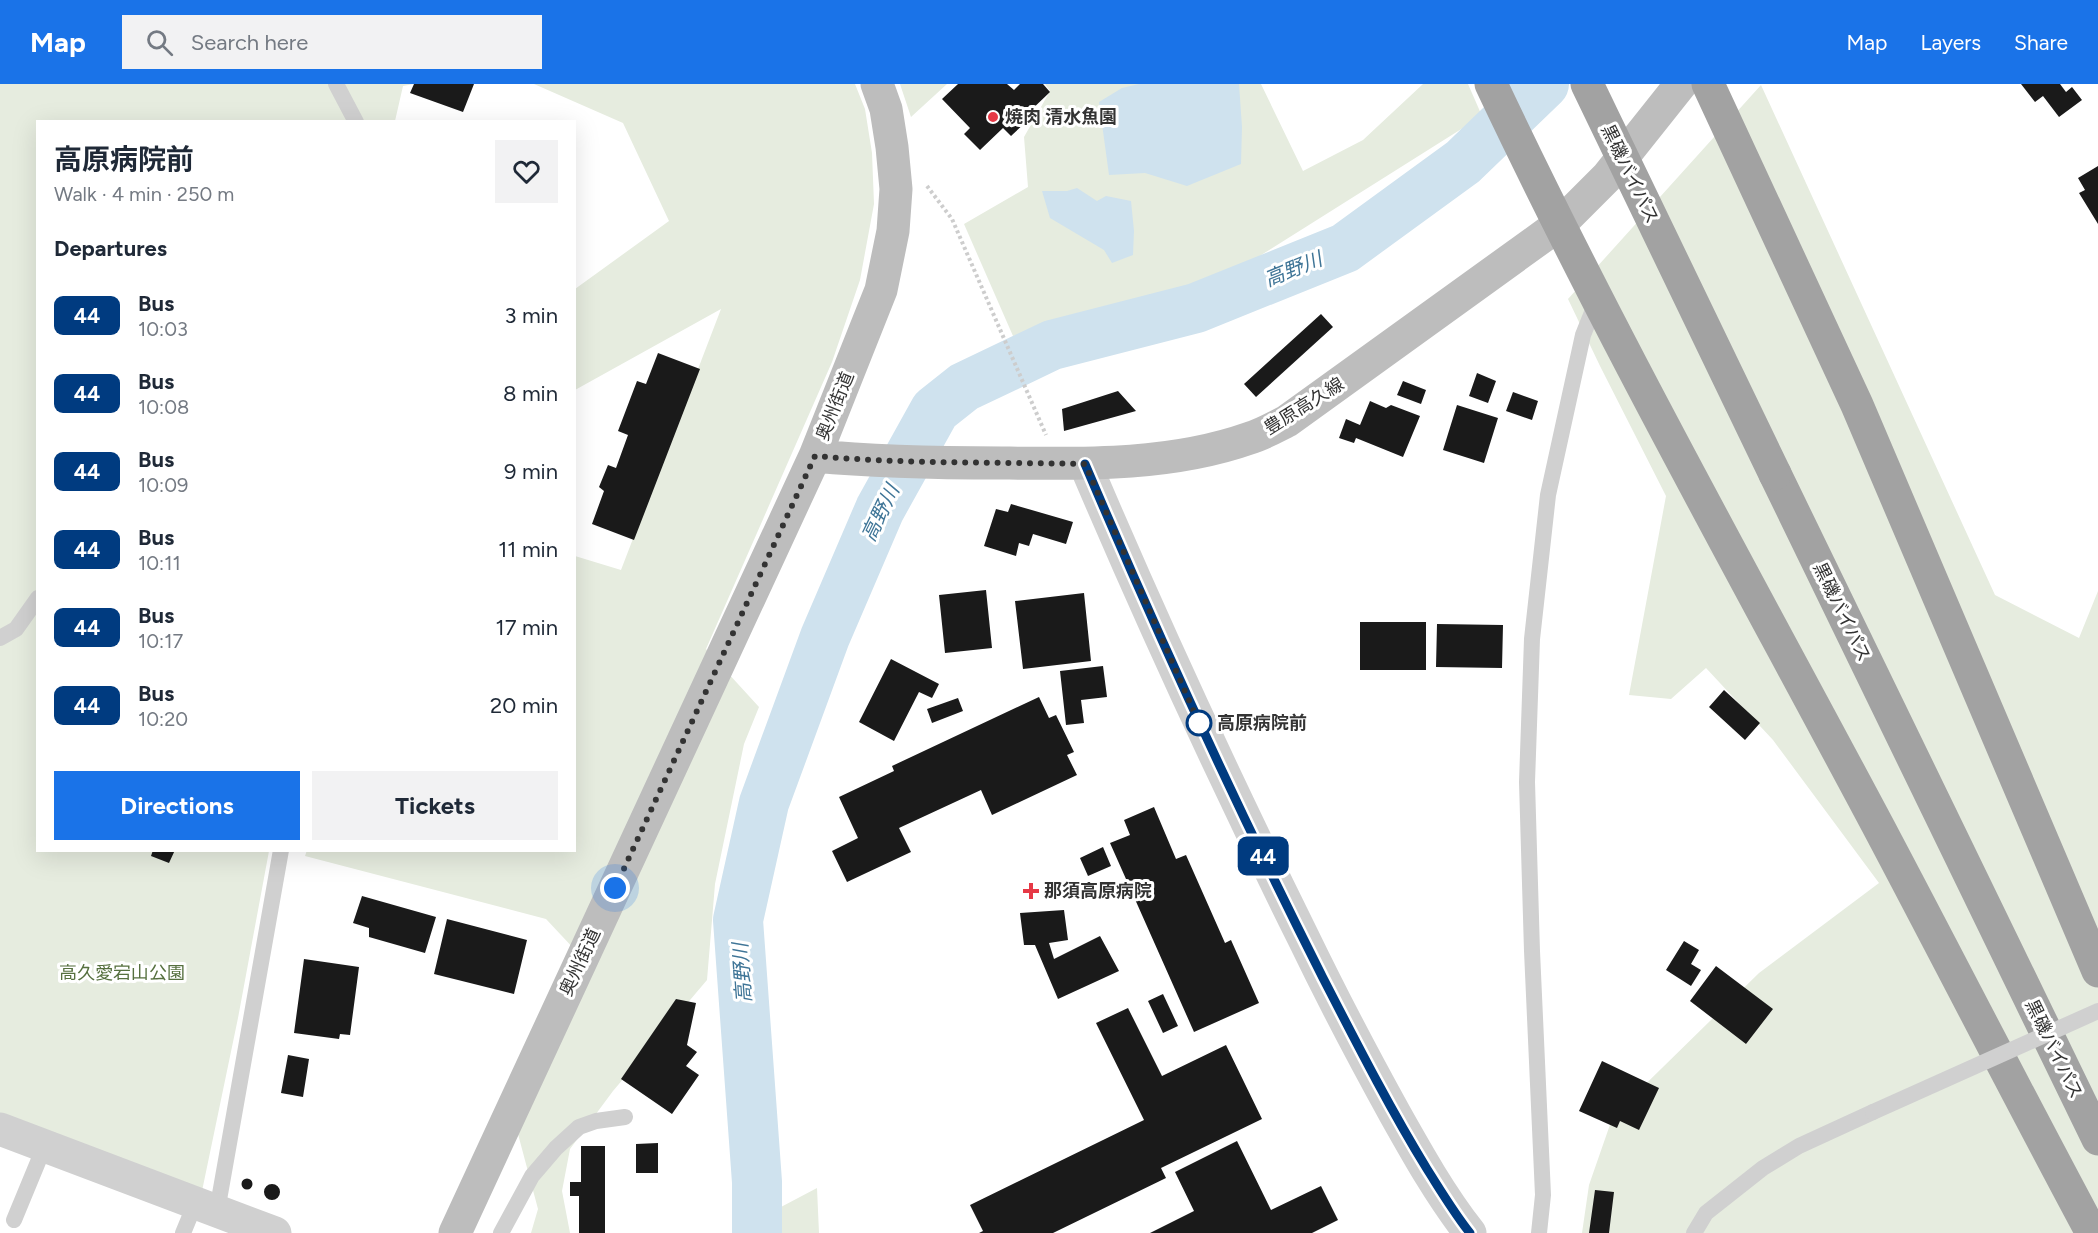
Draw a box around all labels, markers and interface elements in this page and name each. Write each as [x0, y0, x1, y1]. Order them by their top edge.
search box [122, 15, 542, 69]
text: Map [30, 25, 86, 59]
icon: search [143, 26, 176, 59]
text: Search here [191, 29, 308, 56]
text: Map [1847, 30, 1887, 55]
text: Layers [1920, 30, 1981, 55]
text: Share [2014, 30, 2068, 55]
place label: 焼肉 清水魚園 [1005, 106, 1117, 128]
marker: 焼肉 清水魚園 [986, 110, 1000, 124]
street label: 黒磯バイパス [1597, 121, 1663, 227]
button: heart [495, 140, 558, 203]
text: 高原病院前 [54, 142, 194, 176]
text: Walk · 4 min · 250 m [54, 182, 234, 206]
text: Departures [54, 235, 167, 262]
water label: 高野川 [1261, 246, 1327, 291]
text: Bus [138, 290, 174, 317]
text: 3 min [504, 302, 558, 329]
text: 44 [74, 303, 100, 328]
text: 10:03 [138, 317, 188, 341]
text: Bus [138, 368, 174, 395]
street label: 奥州街道 [811, 369, 859, 443]
street label: 豊原高久線 [1260, 373, 1348, 439]
text: 8 min [503, 380, 558, 407]
text: 44 [74, 381, 100, 406]
text: 10:08 [138, 395, 189, 419]
text: Bus [138, 446, 174, 473]
text: 9 min [504, 458, 558, 485]
text: 44 [74, 459, 100, 484]
text: 10:09 [138, 473, 188, 497]
water label: 高野川 [856, 479, 905, 545]
text: Bus [138, 524, 174, 551]
text: 11 min [498, 536, 558, 563]
text: 44 [74, 537, 100, 562]
text: 10:11 [138, 551, 181, 575]
street label: 黒磯バイパス [1809, 559, 1875, 665]
text: Bus [138, 602, 174, 629]
text: 17 min [496, 614, 558, 641]
text: 44 [74, 615, 100, 640]
text: 10:17 [138, 629, 183, 653]
text: Bus [138, 680, 174, 707]
text: 20 min [490, 692, 558, 719]
text: 44 [74, 693, 100, 718]
text: 10:20 [138, 707, 188, 731]
marker: 高原病院前 [1186, 710, 1212, 736]
place label: 高原病院前 [1217, 712, 1307, 734]
button: Directions [54, 771, 300, 840]
button: Tickets [312, 771, 558, 840]
line badge: 44 [1236, 836, 1290, 876]
text: 44 [1250, 844, 1276, 869]
your location [600, 873, 630, 903]
place label: 那須高原病院 [1044, 880, 1152, 902]
marker: 那須高原病院 [1022, 882, 1040, 900]
street label: 奥州街道 [555, 925, 605, 999]
water label: 高野川 [728, 940, 756, 1004]
park label: 高久愛宕山公園 [59, 962, 185, 984]
street label: 黒磯バイパス [2021, 996, 2087, 1102]

